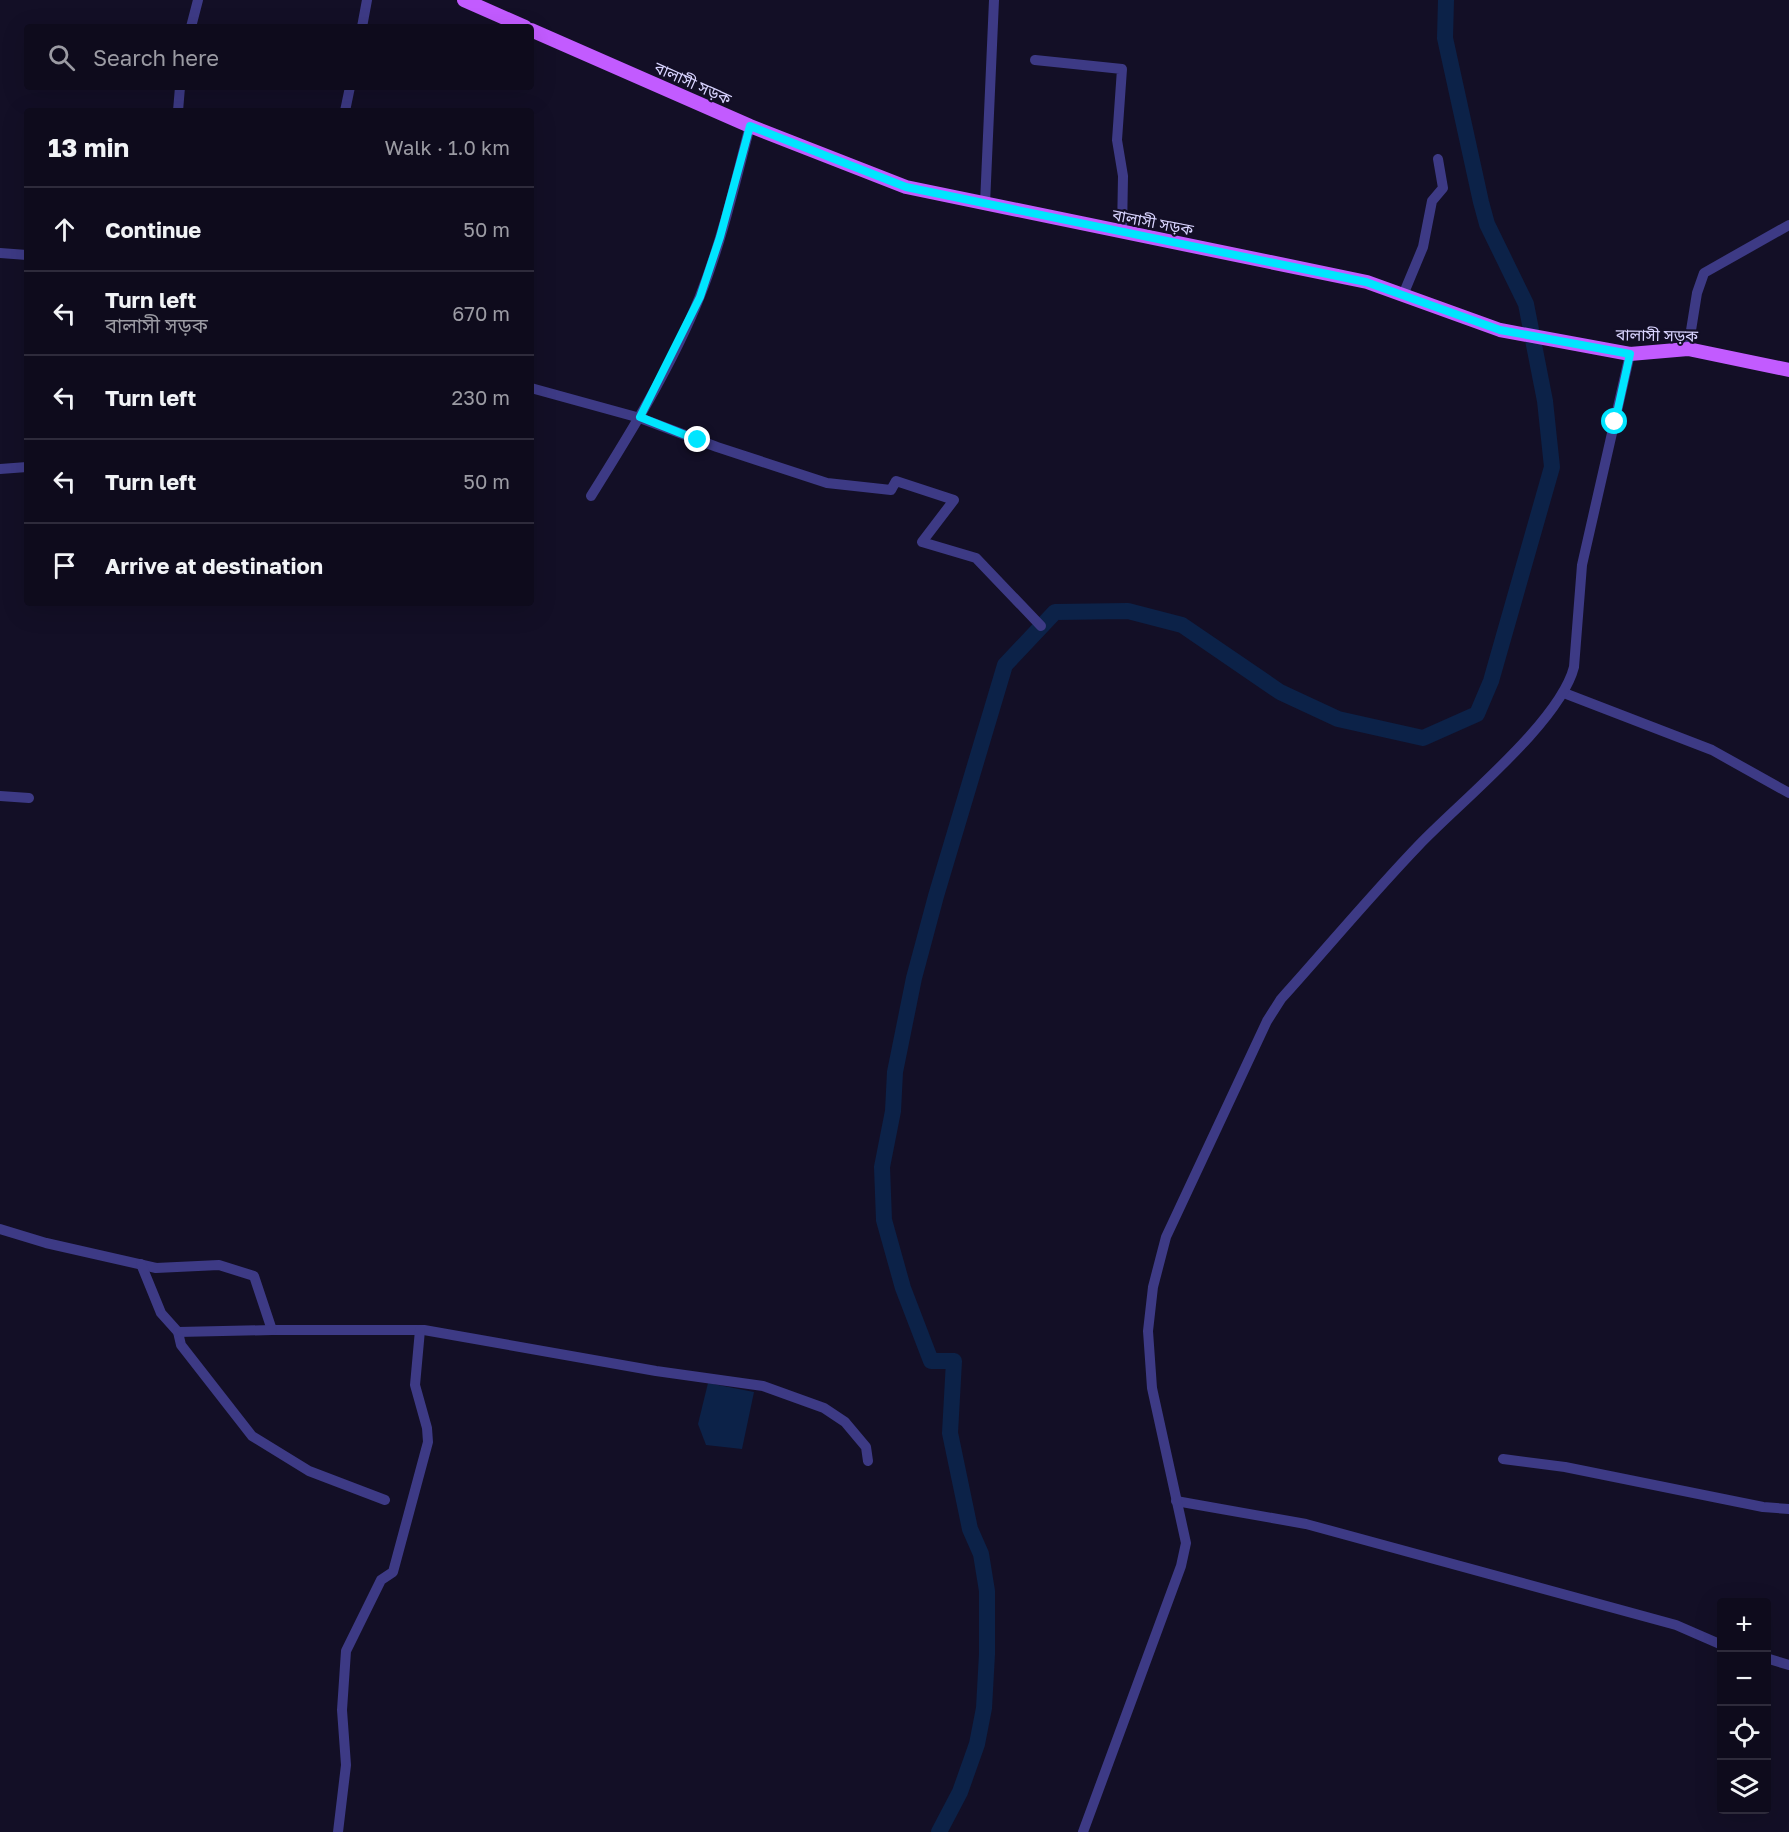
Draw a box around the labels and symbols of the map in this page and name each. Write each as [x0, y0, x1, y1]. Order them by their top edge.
street label: বালাসী সড়ক [650, 57, 736, 109]
street label: বালাসী সড়ক [1110, 204, 1196, 240]
street label: বালাসী সড়ক [1615, 324, 1699, 346]
route start [1601, 408, 1627, 434]
route end [684, 426, 710, 452]

